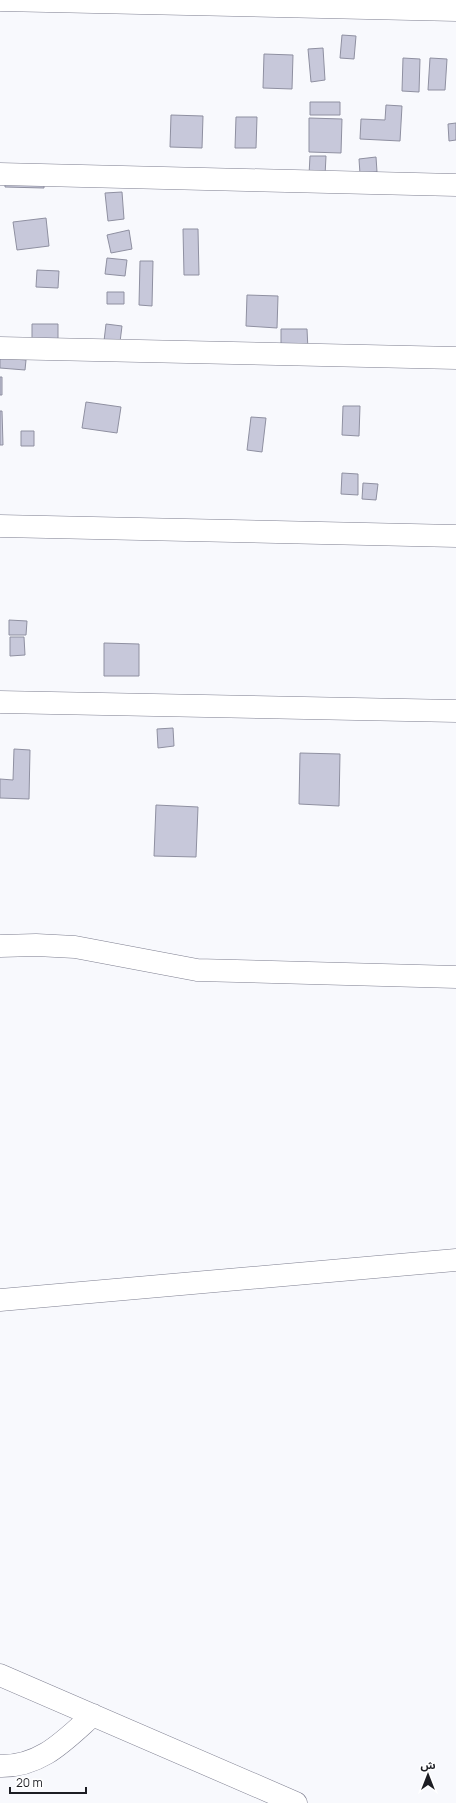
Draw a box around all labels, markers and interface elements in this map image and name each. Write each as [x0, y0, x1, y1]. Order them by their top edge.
north arrow [408, 1755, 448, 1795]
text: ش [420, 1757, 436, 1772]
scale bar [10, 1769, 86, 1795]
text: 20 m [16, 1774, 43, 1791]

